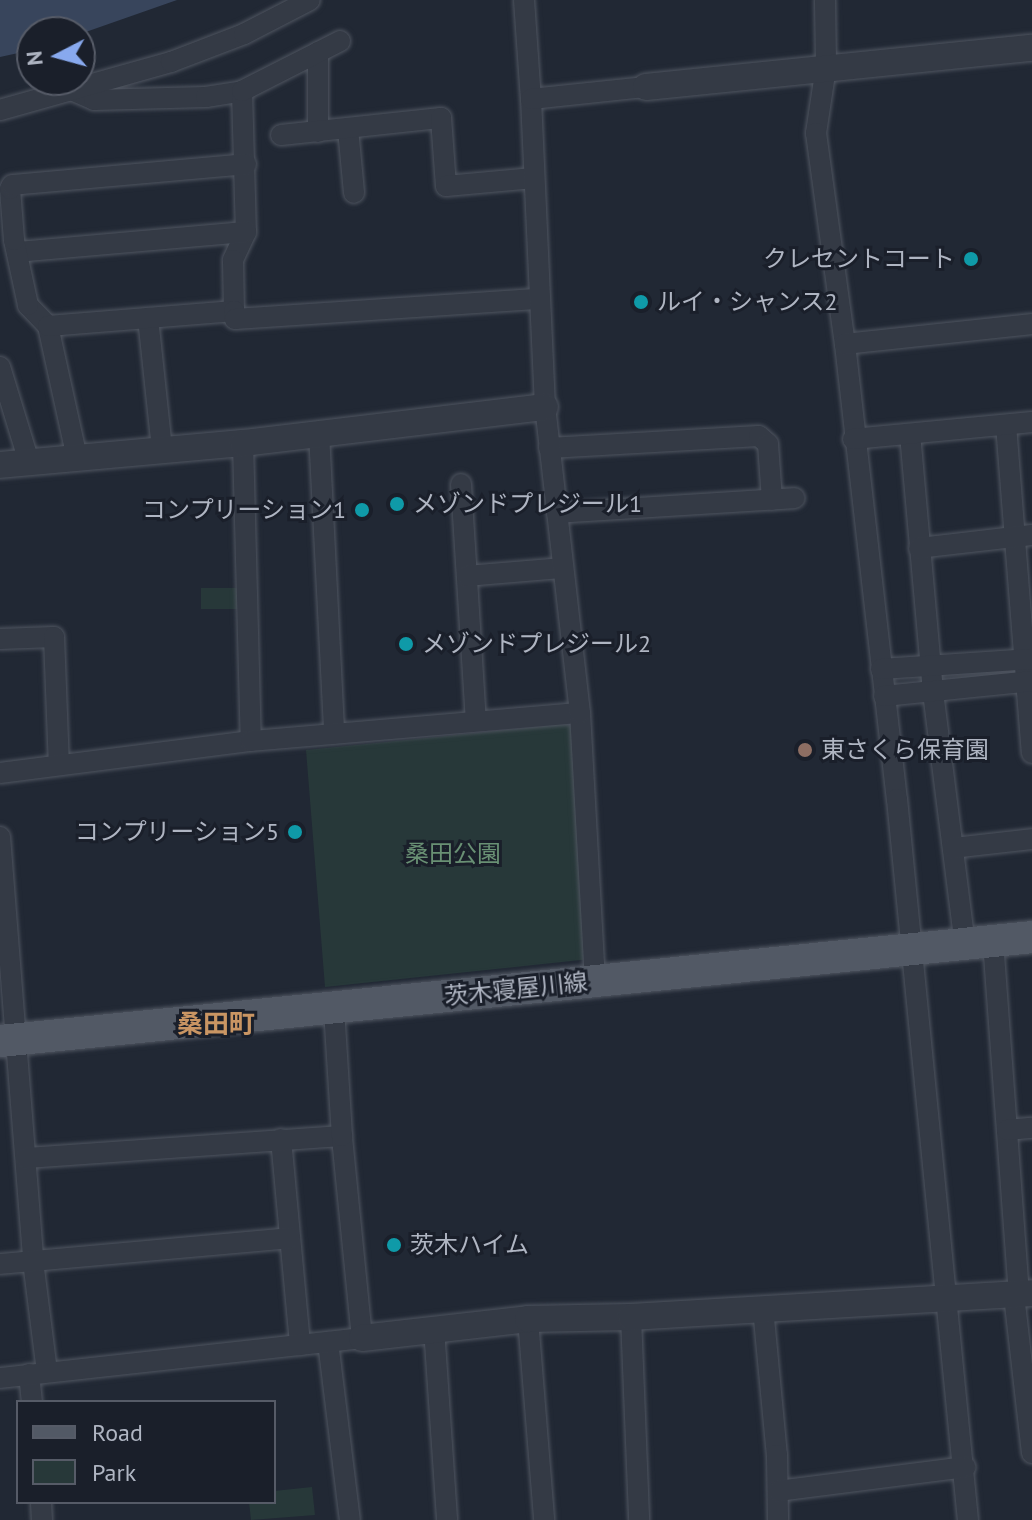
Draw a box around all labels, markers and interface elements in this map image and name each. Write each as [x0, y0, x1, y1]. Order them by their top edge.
north arrow [16, 16, 96, 96]
text: N [19, 50, 49, 67]
place label: クレセントコート [763, 245, 955, 273]
marker: クレセントコート [962, 250, 980, 268]
place label: ルイ・シャンス2 [657, 288, 838, 316]
marker: ルイ・シャンス2 [632, 293, 650, 311]
place label: メゾンドプレジール1 [413, 490, 642, 518]
marker: メゾンドプレジール1 [388, 495, 406, 513]
place label: コンプリーション1 [141, 496, 346, 524]
marker: コンプリーション1 [353, 501, 371, 519]
place label: メゾンドプレジール2 [422, 630, 651, 658]
marker: メゾンドプレジール2 [397, 635, 415, 653]
place label: 東さくら保育園 [821, 736, 989, 764]
marker: 東さくら保育園 [796, 741, 814, 759]
place label: コンプリーション5 [74, 818, 279, 846]
marker: コンプリーション5 [286, 823, 304, 841]
park label: 桑田公園 [405, 840, 501, 868]
street label: 茨木寝屋川線 [443, 967, 589, 1011]
district label: 桑田町 [177, 1008, 255, 1040]
place label: 茨木ハイム [410, 1231, 530, 1259]
marker: 茨木ハイム [385, 1236, 403, 1254]
legend [16, 1400, 276, 1504]
text: Road [92, 1417, 143, 1448]
text: Park [92, 1457, 136, 1488]

